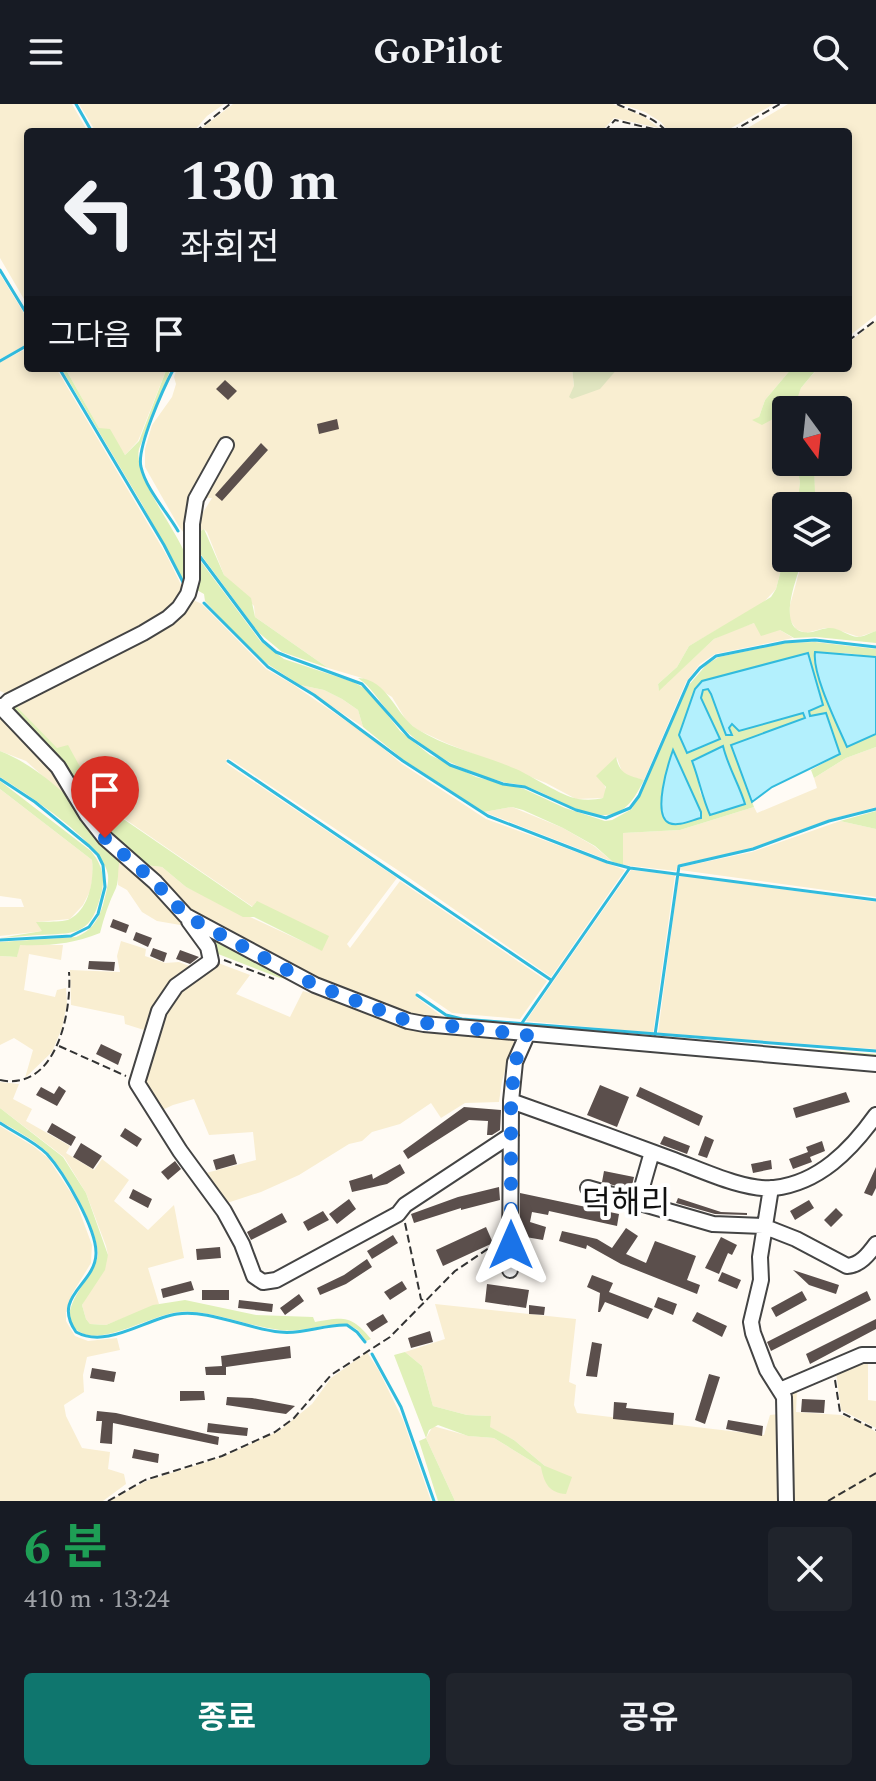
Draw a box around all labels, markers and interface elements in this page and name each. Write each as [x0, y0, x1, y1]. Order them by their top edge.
text: GoPilot [373, 25, 503, 80]
icon: menu [24, 30, 68, 74]
icon: search [808, 30, 852, 74]
text: 130 m [180, 140, 339, 225]
icon: left [48, 160, 152, 264]
text: 좌회전 [180, 221, 279, 276]
icon: arrive [147, 312, 191, 356]
text: 그다음 [48, 313, 131, 359]
north arrow [772, 396, 852, 476]
map controls [772, 396, 852, 572]
button: layers [772, 492, 852, 572]
pin [71, 756, 139, 838]
icon: arrive [83, 768, 127, 812]
district label: 덕해리 [582, 1179, 670, 1228]
position arrow [469, 1203, 553, 1287]
text: 6 분 [24, 1512, 107, 1585]
button: close [768, 1527, 852, 1611]
text: 410 m · 13:24 [24, 1579, 170, 1619]
button: 종료 [24, 1673, 430, 1765]
button: 공유 [446, 1673, 852, 1765]

